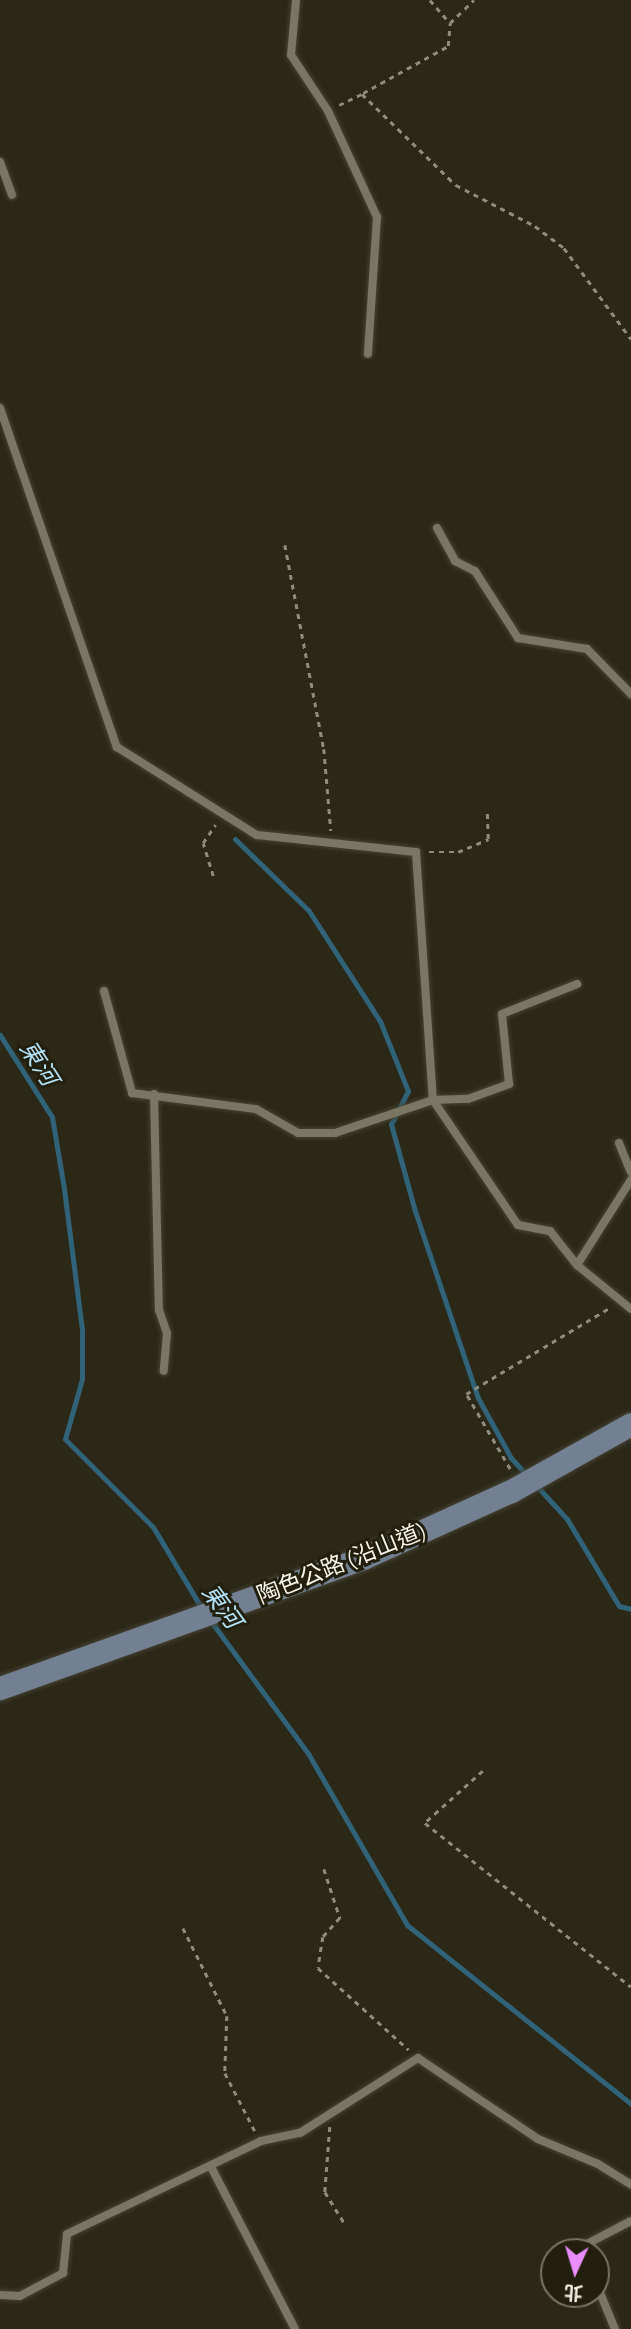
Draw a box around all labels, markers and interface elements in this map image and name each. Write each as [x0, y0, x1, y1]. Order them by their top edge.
water label: 東河 [14, 1035, 64, 1091]
street label: 陶色公路 (沿山道) [253, 1517, 429, 1609]
water label: 東河 [196, 1578, 248, 1634]
north arrow [540, 2238, 610, 2308]
text: 北 [563, 2280, 584, 2305]

